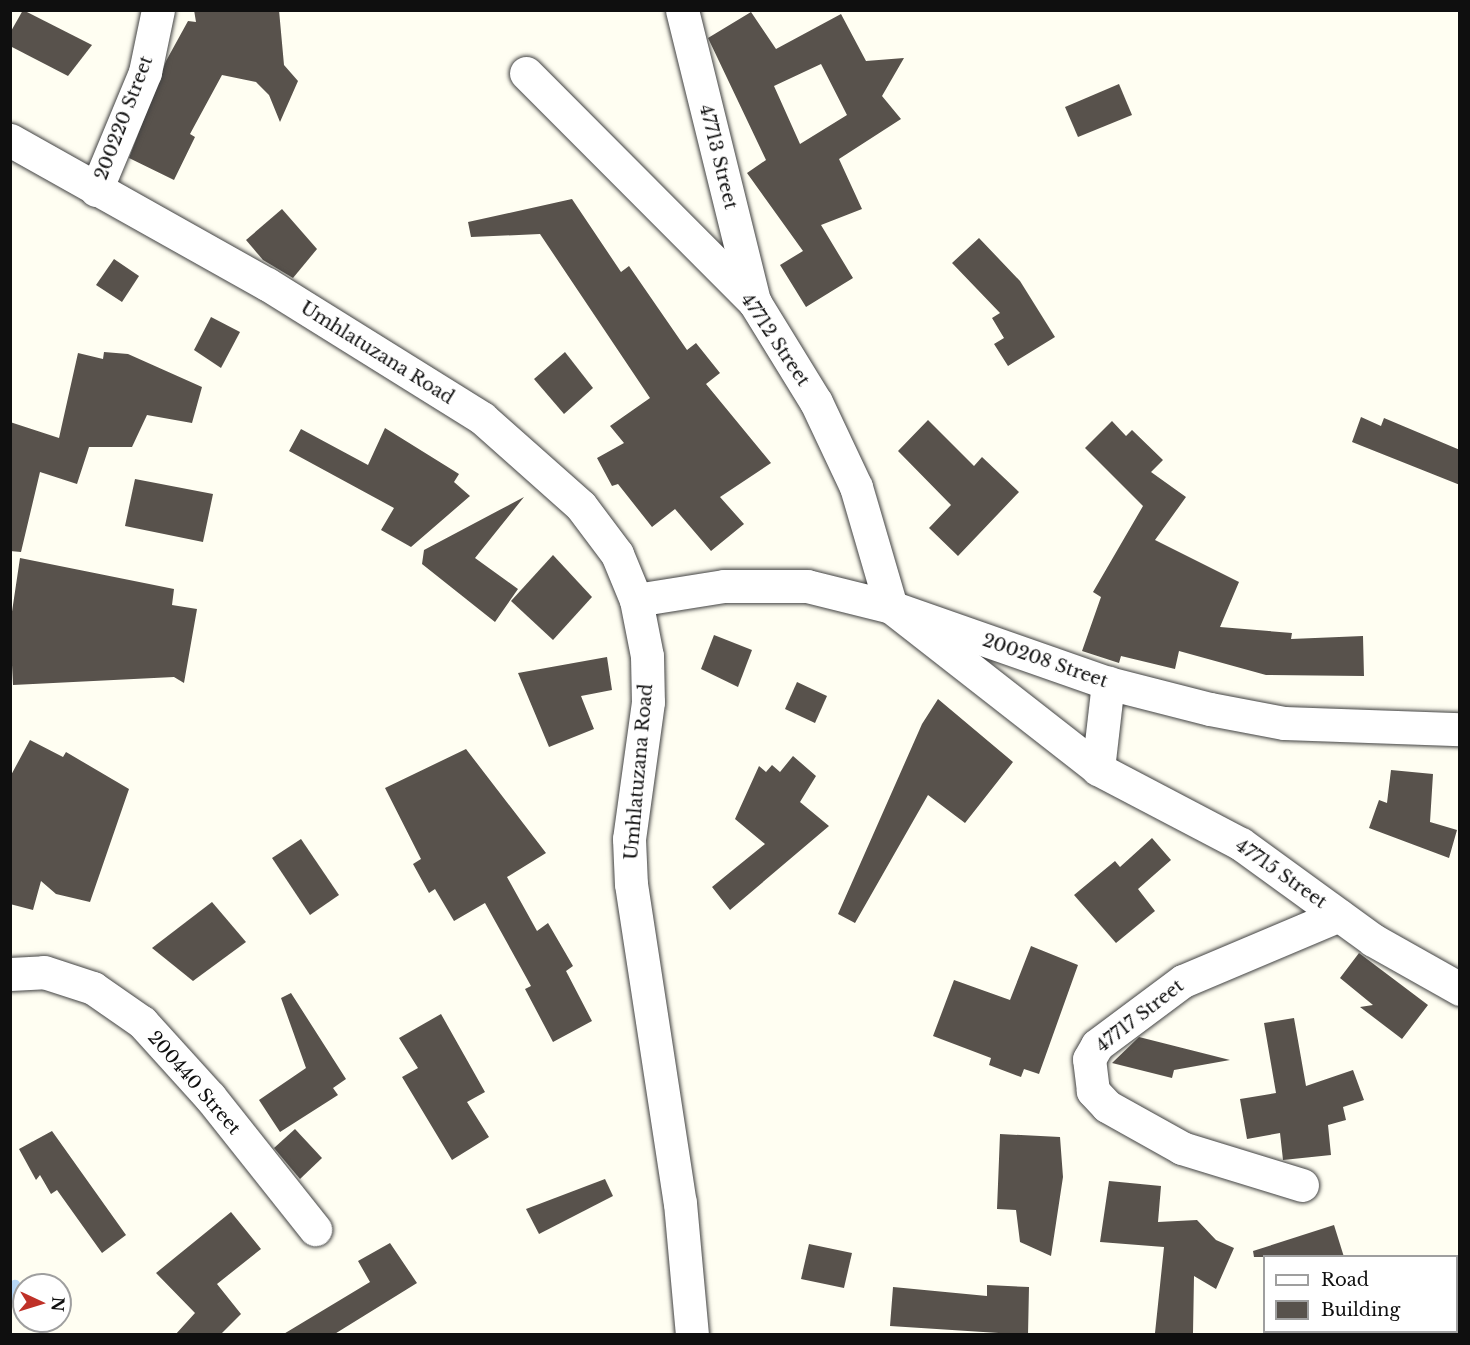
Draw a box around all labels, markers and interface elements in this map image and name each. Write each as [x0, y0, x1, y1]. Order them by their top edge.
street label: 200220 Street [90, 53, 158, 183]
street label: 47713 Street [695, 102, 741, 212]
street label: 47712 Street [736, 290, 814, 390]
street label: Umhlatuzana Road [296, 297, 458, 409]
street label: 200208 Street [980, 629, 1110, 693]
street label: Umhlatuzana Road [621, 683, 657, 861]
street label: 47715 Street [1231, 835, 1331, 913]
street label: 47717 Street [1092, 975, 1188, 1057]
street label: 200440 Street [143, 1027, 245, 1139]
legend [1263, 1255, 1458, 1333]
text: Road [1321, 1269, 1369, 1291]
north arrow [12, 1273, 72, 1333]
text: N [47, 1296, 68, 1312]
text: Building [1321, 1299, 1400, 1321]

